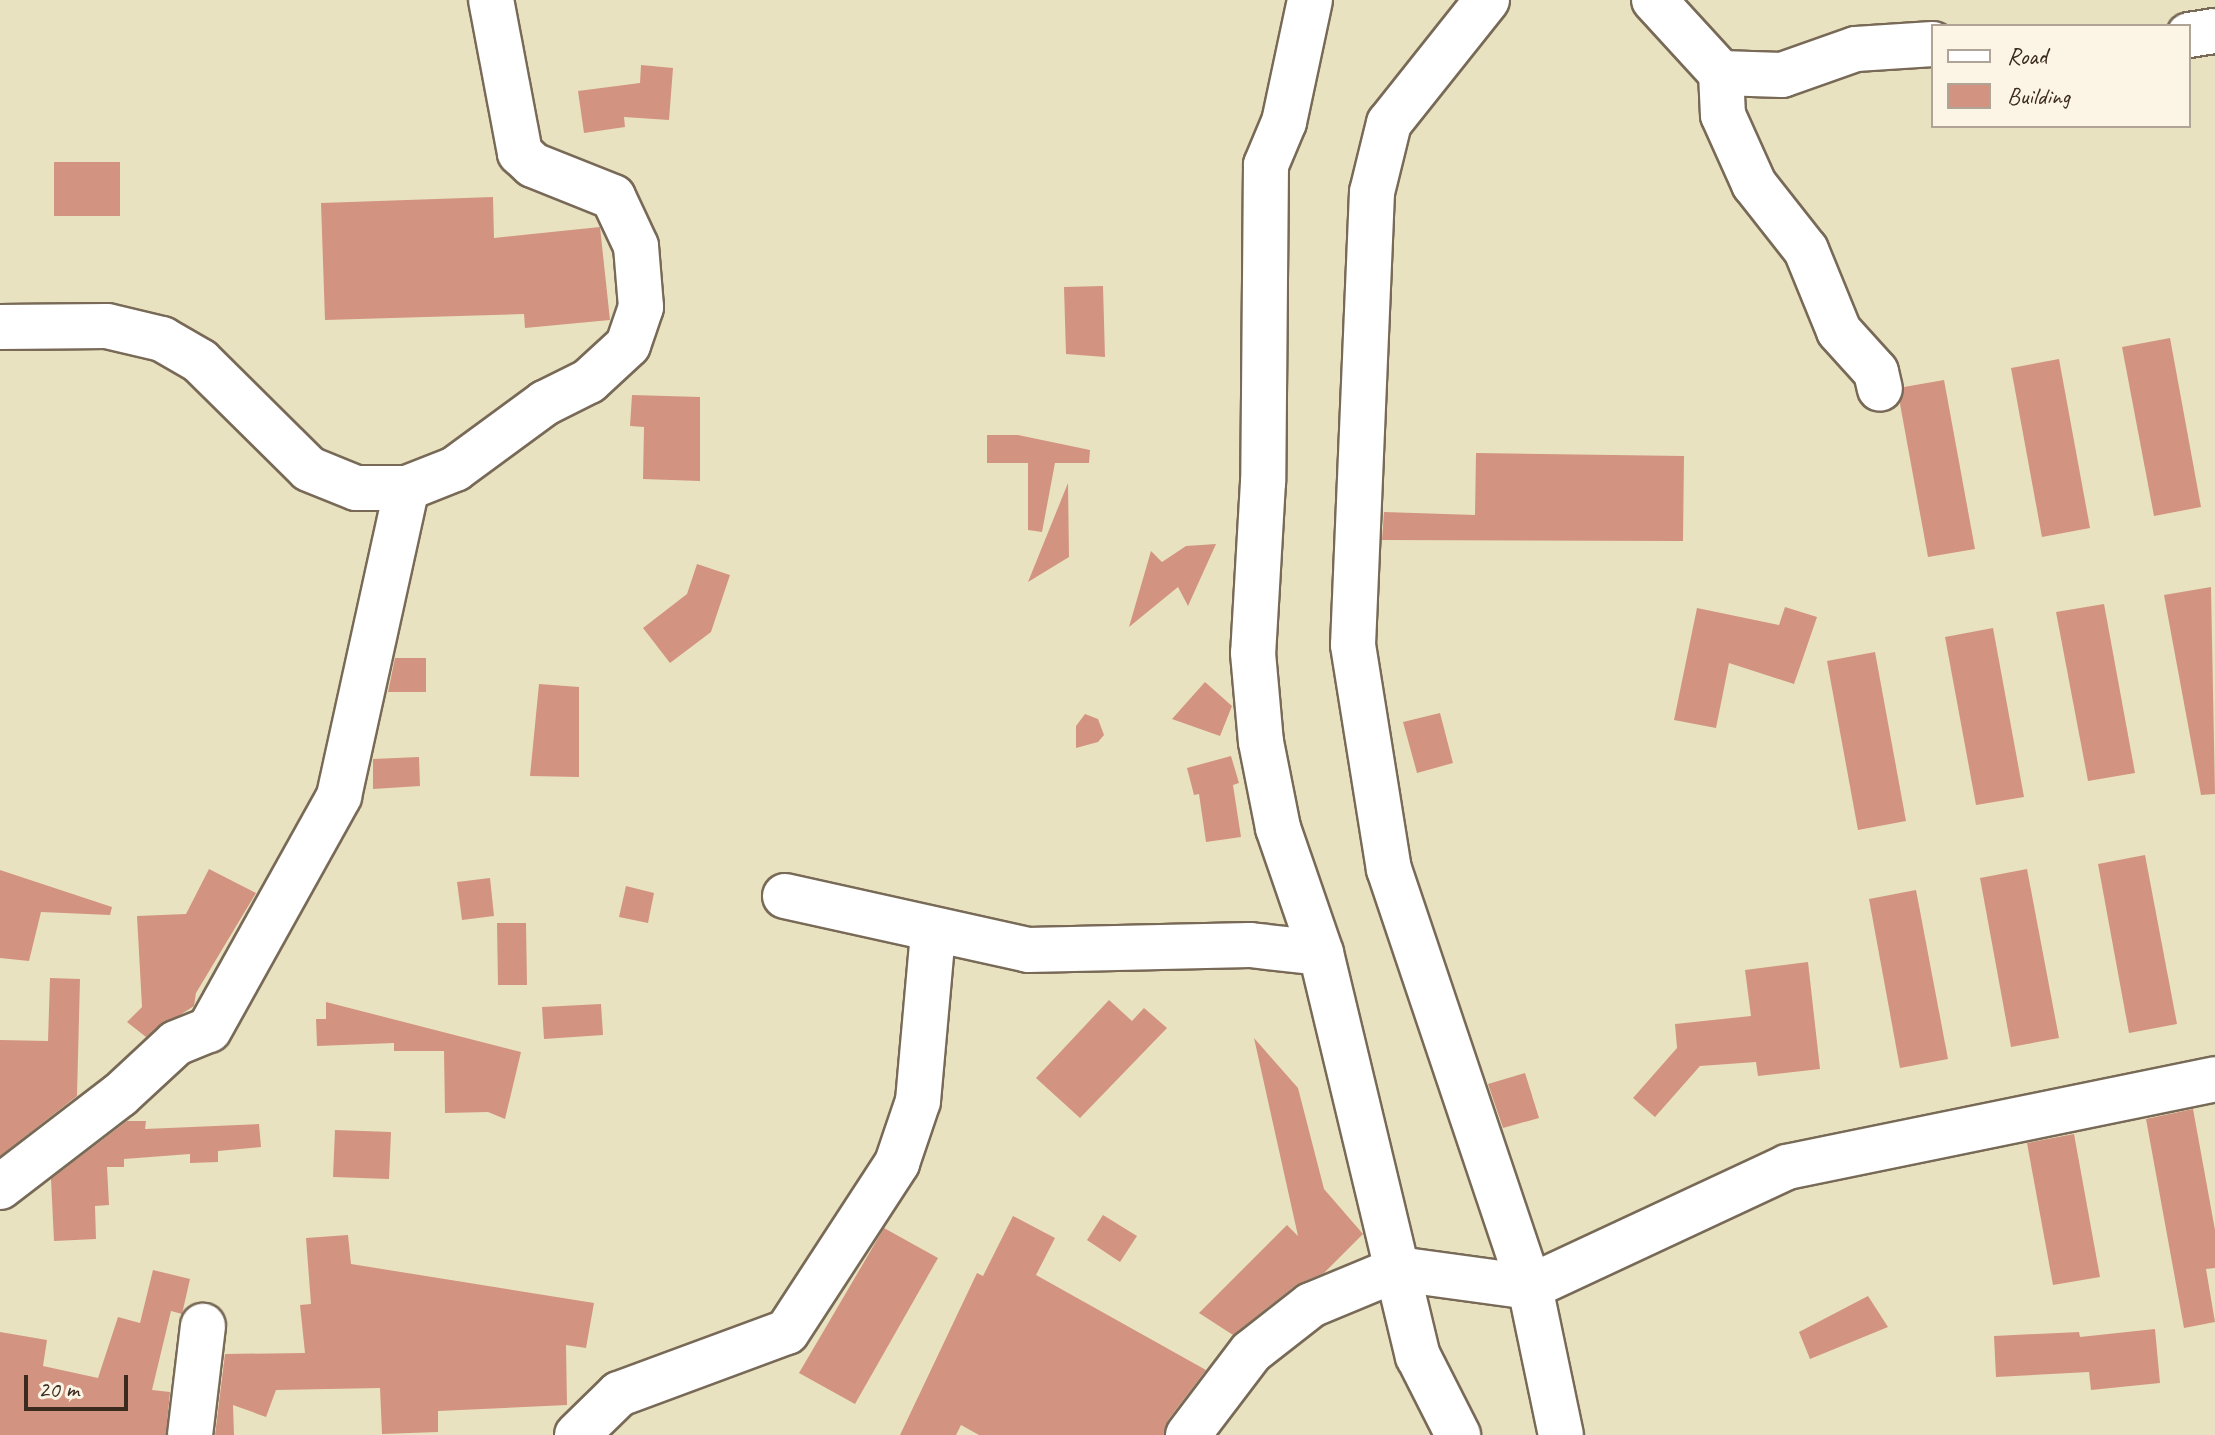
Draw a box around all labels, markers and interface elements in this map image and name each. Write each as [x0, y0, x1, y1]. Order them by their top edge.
legend [1931, 24, 2191, 128]
text: Road [2007, 41, 2047, 71]
text: Building [2007, 81, 2070, 111]
scale bar [28, 1359, 132, 1409]
text: 20 m [38, 1374, 79, 1404]

